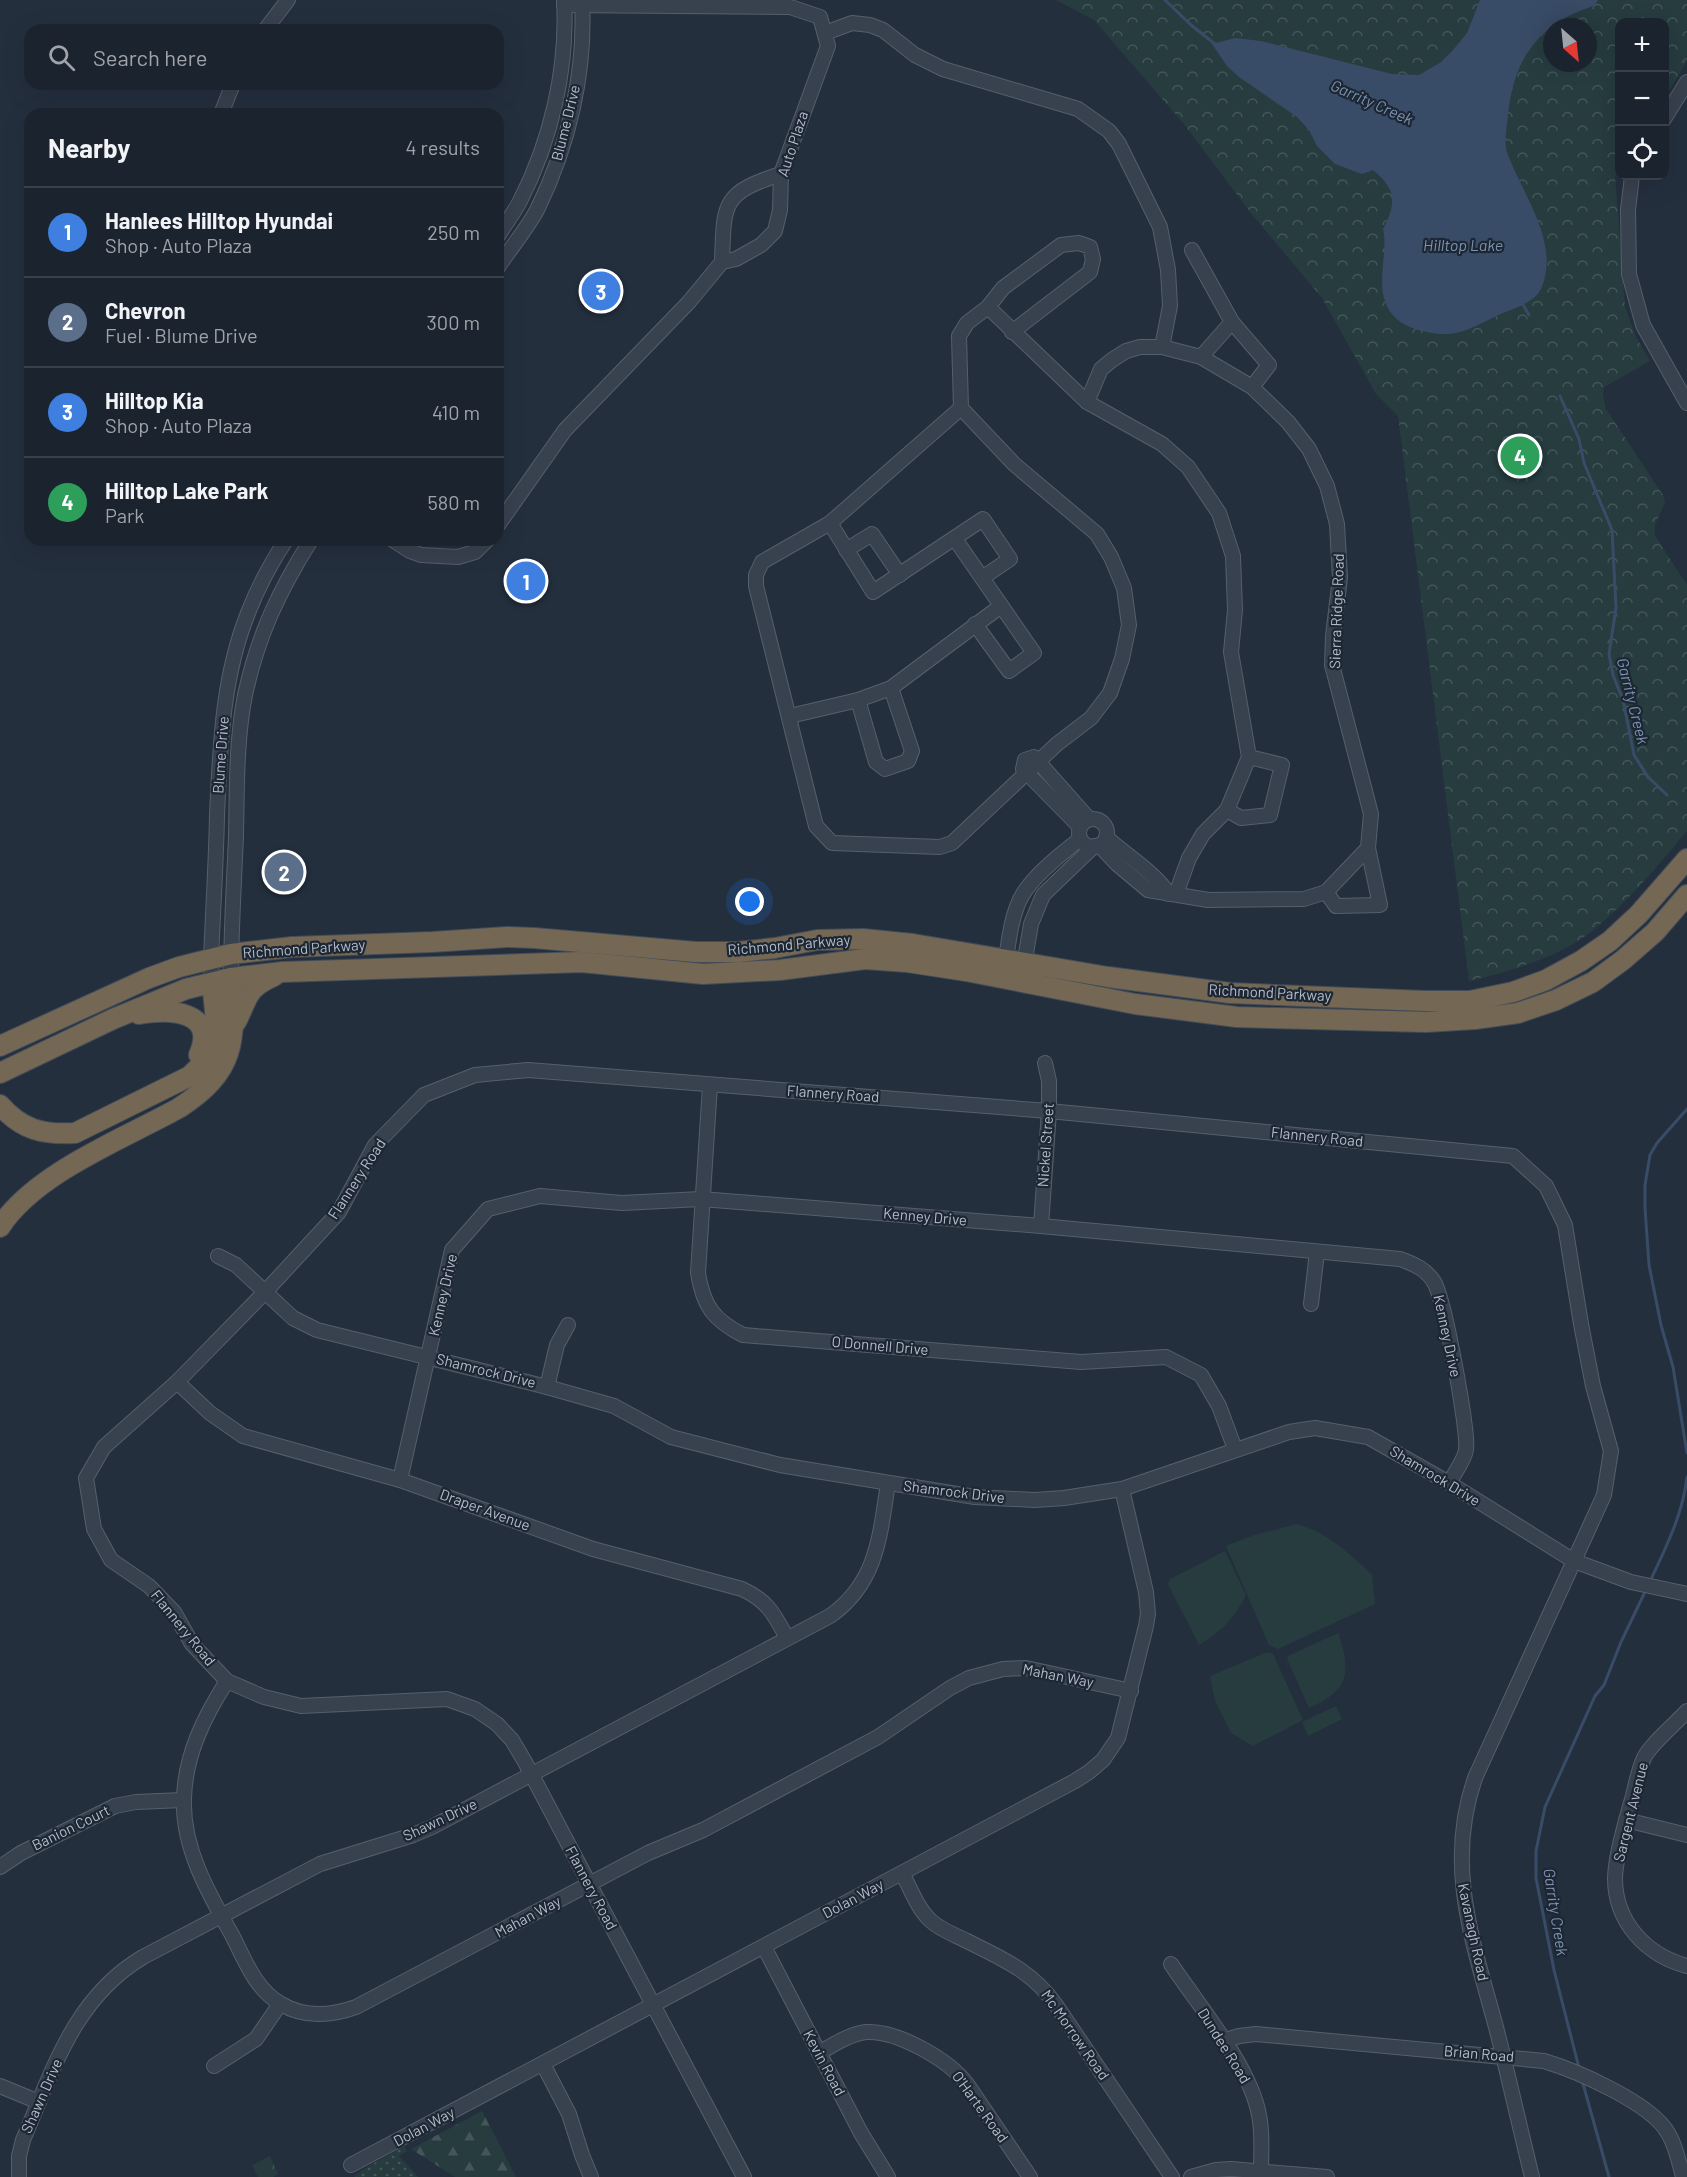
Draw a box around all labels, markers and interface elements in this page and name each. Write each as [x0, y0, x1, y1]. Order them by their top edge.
north arrow [1543, 18, 1597, 72]
map controls [1615, 18, 1669, 180]
button: + [1615, 18, 1669, 72]
search box [24, 24, 504, 90]
icon: search [45, 41, 78, 74]
text: Search here [93, 44, 207, 70]
button: − [1615, 72, 1669, 126]
water label: Garrity Creek [1328, 75, 1417, 128]
street label: Blume Drive [547, 83, 583, 163]
street label: Auto Plaza [773, 109, 811, 179]
button: locate [1615, 126, 1669, 180]
text: Nearby [48, 132, 130, 163]
text: 4 results [405, 135, 480, 159]
text: Hanlees Hilltop Hyundai [105, 207, 333, 233]
text: 1 [64, 220, 71, 244]
text: 250 m [427, 220, 480, 244]
text: Shop · Auto Plaza [105, 233, 252, 257]
water label: Hilltop Lake [1423, 235, 1503, 254]
pin: 3 [582, 268, 620, 314]
text: Chevron [105, 297, 186, 323]
text: 2 [62, 310, 73, 334]
text: 300 m [427, 310, 480, 334]
text: Fuel · Blume Drive [105, 323, 258, 347]
text: Hilltop Kia [105, 387, 204, 413]
text: 3 [62, 400, 73, 424]
text: 410 m [432, 400, 480, 424]
text: Shop · Auto Plaza [105, 413, 252, 437]
pin: 4 [1500, 434, 1540, 478]
text: Hilltop Lake Park [105, 477, 269, 503]
text: 4 [61, 490, 74, 514]
text: 580 m [427, 490, 480, 514]
text: Park [105, 503, 144, 527]
street label: Sierra Ridge Road [1325, 553, 1347, 669]
pin: 1 [506, 558, 546, 604]
water label: Garrity Creek [1614, 656, 1653, 746]
street label: Blume Drive [208, 716, 232, 794]
pin: 2 [264, 850, 304, 894]
your location [735, 887, 764, 916]
street label: Richmond Parkway [727, 930, 851, 958]
street label: Richmond Parkway [242, 935, 366, 961]
street label: Richmond Parkway [1208, 980, 1332, 1004]
street label: Flannery Road [786, 1081, 880, 1105]
street label: Nickel Street [1033, 1102, 1057, 1188]
street label: Flannery Road [1270, 1122, 1364, 1150]
street label: Flannery Road [323, 1135, 389, 1222]
street label: Kenney Drive [882, 1203, 968, 1229]
street label: Kenney Drive [424, 1252, 460, 1338]
street label: Kenney Drive [1430, 1293, 1466, 1379]
street label: O Donnell Drive [831, 1332, 929, 1358]
street label: Shamrock Drive [434, 1349, 538, 1391]
street label: Shamrock Drive [1387, 1441, 1484, 1509]
street label: Shamrock Drive [902, 1476, 1006, 1506]
street label: Draper Avenue [438, 1484, 533, 1534]
street label: Flannery Road [148, 1586, 220, 1669]
street label: Mahan Way [1021, 1659, 1095, 1691]
street label: Sargent Avenue [1609, 1760, 1651, 1863]
street label: Shawn Drive [400, 1794, 480, 1844]
street label: Banion Court [29, 1800, 113, 1854]
street label: Flannery Road [562, 1842, 622, 1933]
water label: Garrity Creek [1540, 1867, 1573, 1957]
street label: Dolan Way [819, 1875, 886, 1922]
street label: Kavanagh Road [1455, 1881, 1493, 1982]
street label: Mahan Way [491, 1891, 564, 1941]
street label: Mc Morrow Road [1038, 1986, 1114, 2083]
street label: Dundee Road [1195, 2004, 1255, 2086]
street label: Kevin Road [800, 2027, 850, 2099]
street label: Brian Road [1443, 2041, 1515, 2065]
street label: Shawn Drive [17, 2056, 66, 2136]
street label: O'Harte Road [949, 2067, 1013, 2146]
street label: Dolan Way [390, 2103, 457, 2150]

